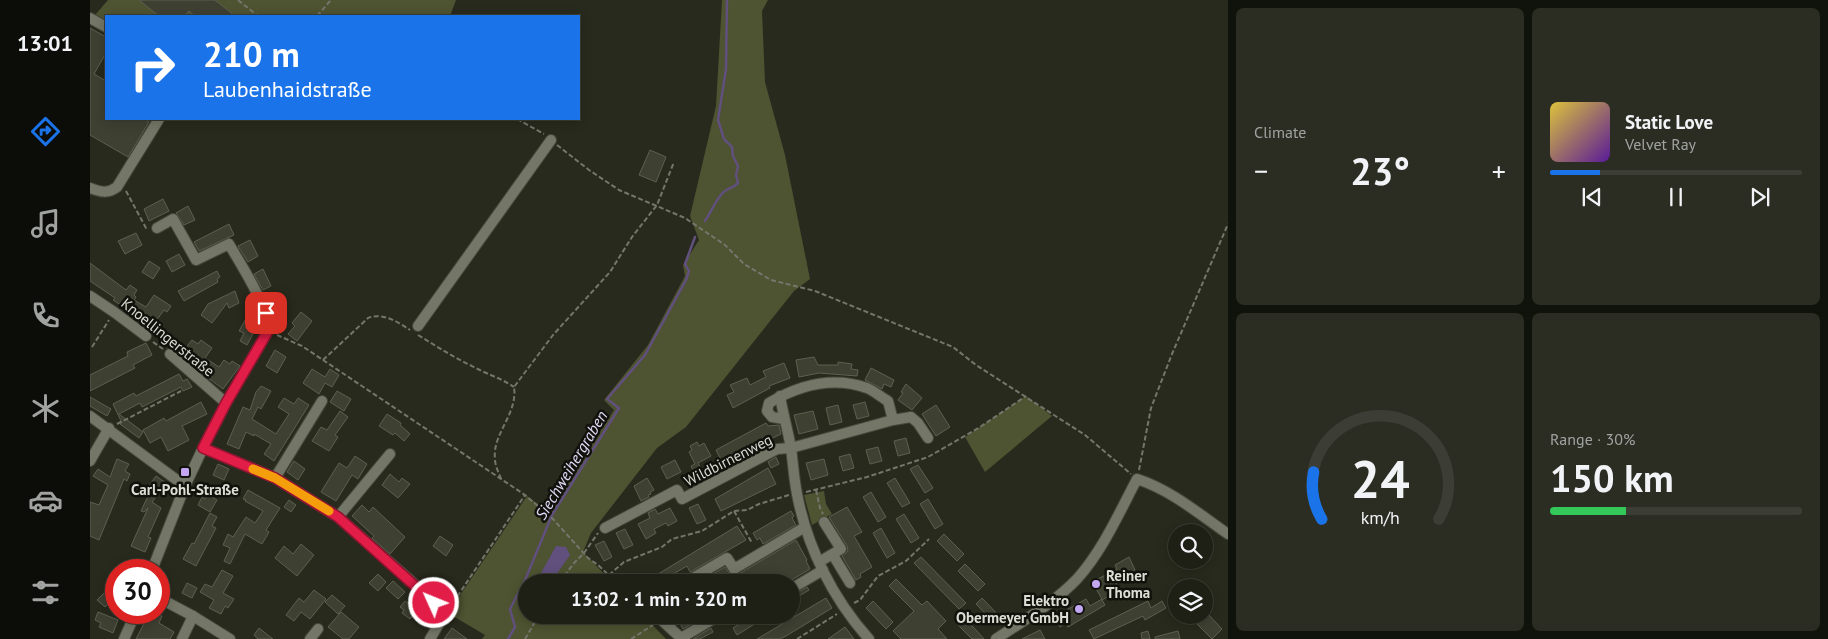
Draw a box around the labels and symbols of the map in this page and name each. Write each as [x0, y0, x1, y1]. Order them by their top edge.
pin [245, 292, 287, 334]
street label: Knoellingerstraße [117, 293, 219, 381]
water label: Siechweihergraben [531, 407, 611, 523]
street label: Wildbirnenweg [681, 430, 775, 490]
marker: Carl-Pohl-Straße [179, 466, 191, 478]
place label: Carl-Pohl-Straße [131, 480, 239, 499]
speed limit sign: 30 [105, 559, 170, 624]
place label: Reiner Thoma [1106, 566, 1150, 602]
position arrow [407, 576, 459, 628]
marker: Reiner Thoma [1090, 578, 1102, 590]
place label: Elektro Obermeyer GmbH [956, 591, 1069, 627]
marker: Elektro Obermeyer GmbH [1073, 603, 1085, 615]

